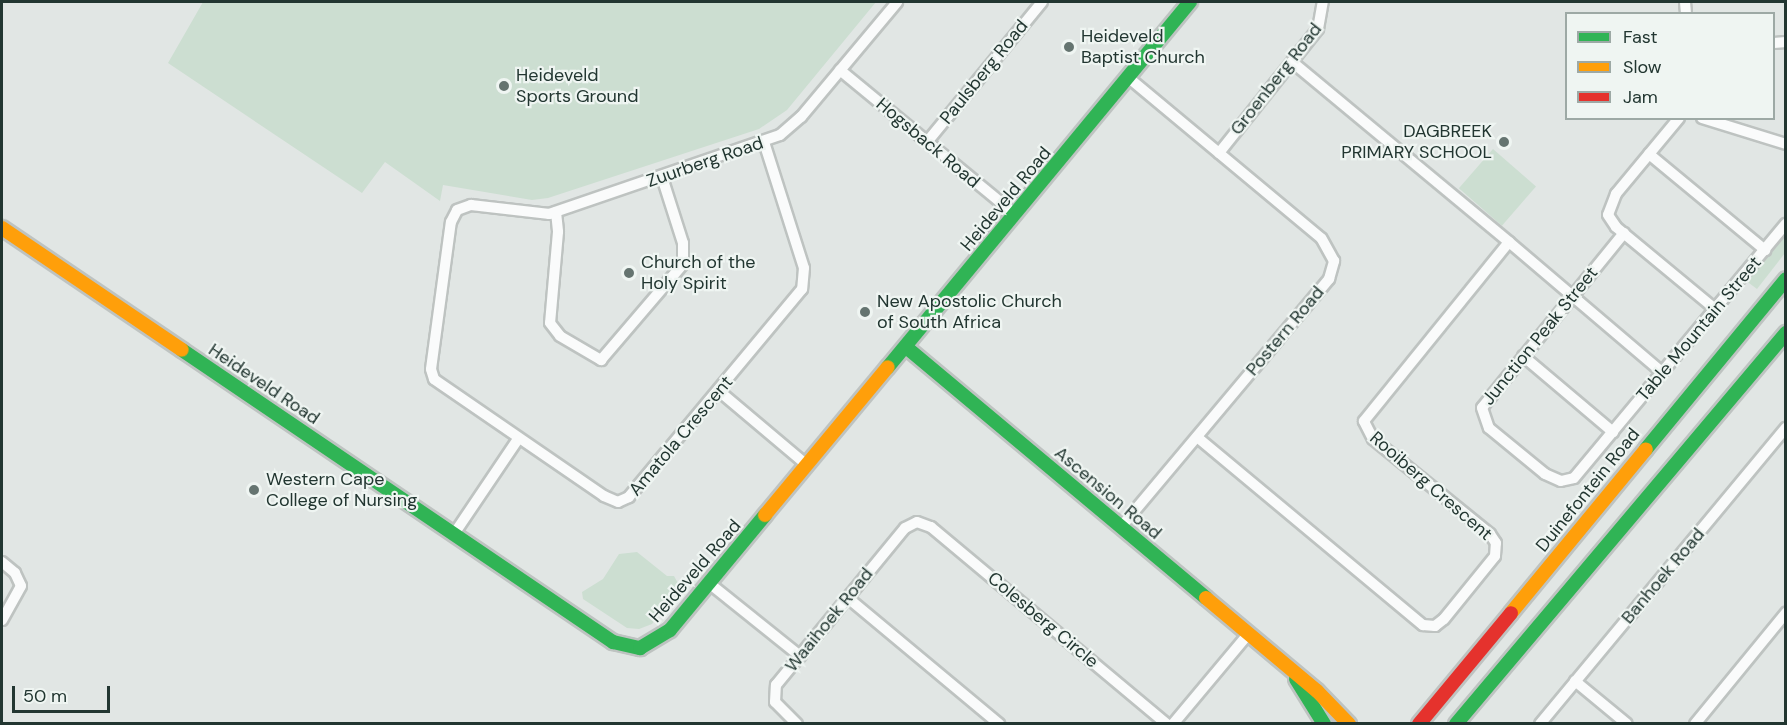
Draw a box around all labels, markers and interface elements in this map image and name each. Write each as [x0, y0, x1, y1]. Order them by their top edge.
legend [1565, 12, 1775, 120]
street label: Paulsberg Road [935, 16, 1033, 128]
street label: Groenberg Road [1226, 19, 1326, 139]
text: Fast [1623, 25, 1658, 49]
place label: Heideveld Baptist Church [1081, 26, 1205, 68]
marker: Heideveld Baptist Church [1062, 40, 1076, 54]
text: Slow [1623, 55, 1662, 79]
place label: Heideveld Sports Ground [516, 65, 638, 107]
marker: Heideveld Sports Ground [497, 79, 511, 93]
text: Jam [1623, 85, 1658, 109]
street label: Hogsback Road [872, 93, 984, 193]
place label: DAGBREEK PRIMARY SCHOOL [1341, 121, 1492, 164]
street label: Zuurberg Road [644, 132, 766, 192]
marker: DAGBREEK PRIMARY SCHOOL [1497, 135, 1511, 149]
street label: Heideveld Road [956, 143, 1056, 255]
place label: Church of the Holy Spirit [641, 252, 756, 294]
street label: Table Mountain Street [1632, 252, 1766, 406]
street label: Junction Peak Street [1478, 262, 1602, 410]
marker: Church of the Holy Spirit [622, 266, 636, 280]
street label: Postern Road [1241, 282, 1329, 380]
place label: New Apostolic Church of South Africa [877, 291, 1062, 334]
marker: New Apostolic Church of South Africa [858, 305, 872, 319]
street label: Heideveld Road [204, 339, 324, 429]
street label: Amatola Crescent [625, 372, 737, 500]
street label: Duinefontein Road [1532, 424, 1644, 556]
street label: Rooiberg Crescent [1365, 427, 1497, 545]
street label: Ascension Road [1050, 442, 1166, 544]
place label: Western Cape College of Nursing [266, 469, 417, 512]
marker: Western Cape College of Nursing [247, 483, 261, 497]
street label: Heideveld Road [644, 515, 746, 627]
street label: Banhoek Road [1617, 524, 1709, 628]
street label: Waaihoek Road [781, 564, 877, 676]
street label: Colesberg Circle [983, 567, 1103, 673]
scale bar [15, 674, 112, 712]
text: 50 m [23, 684, 67, 708]

